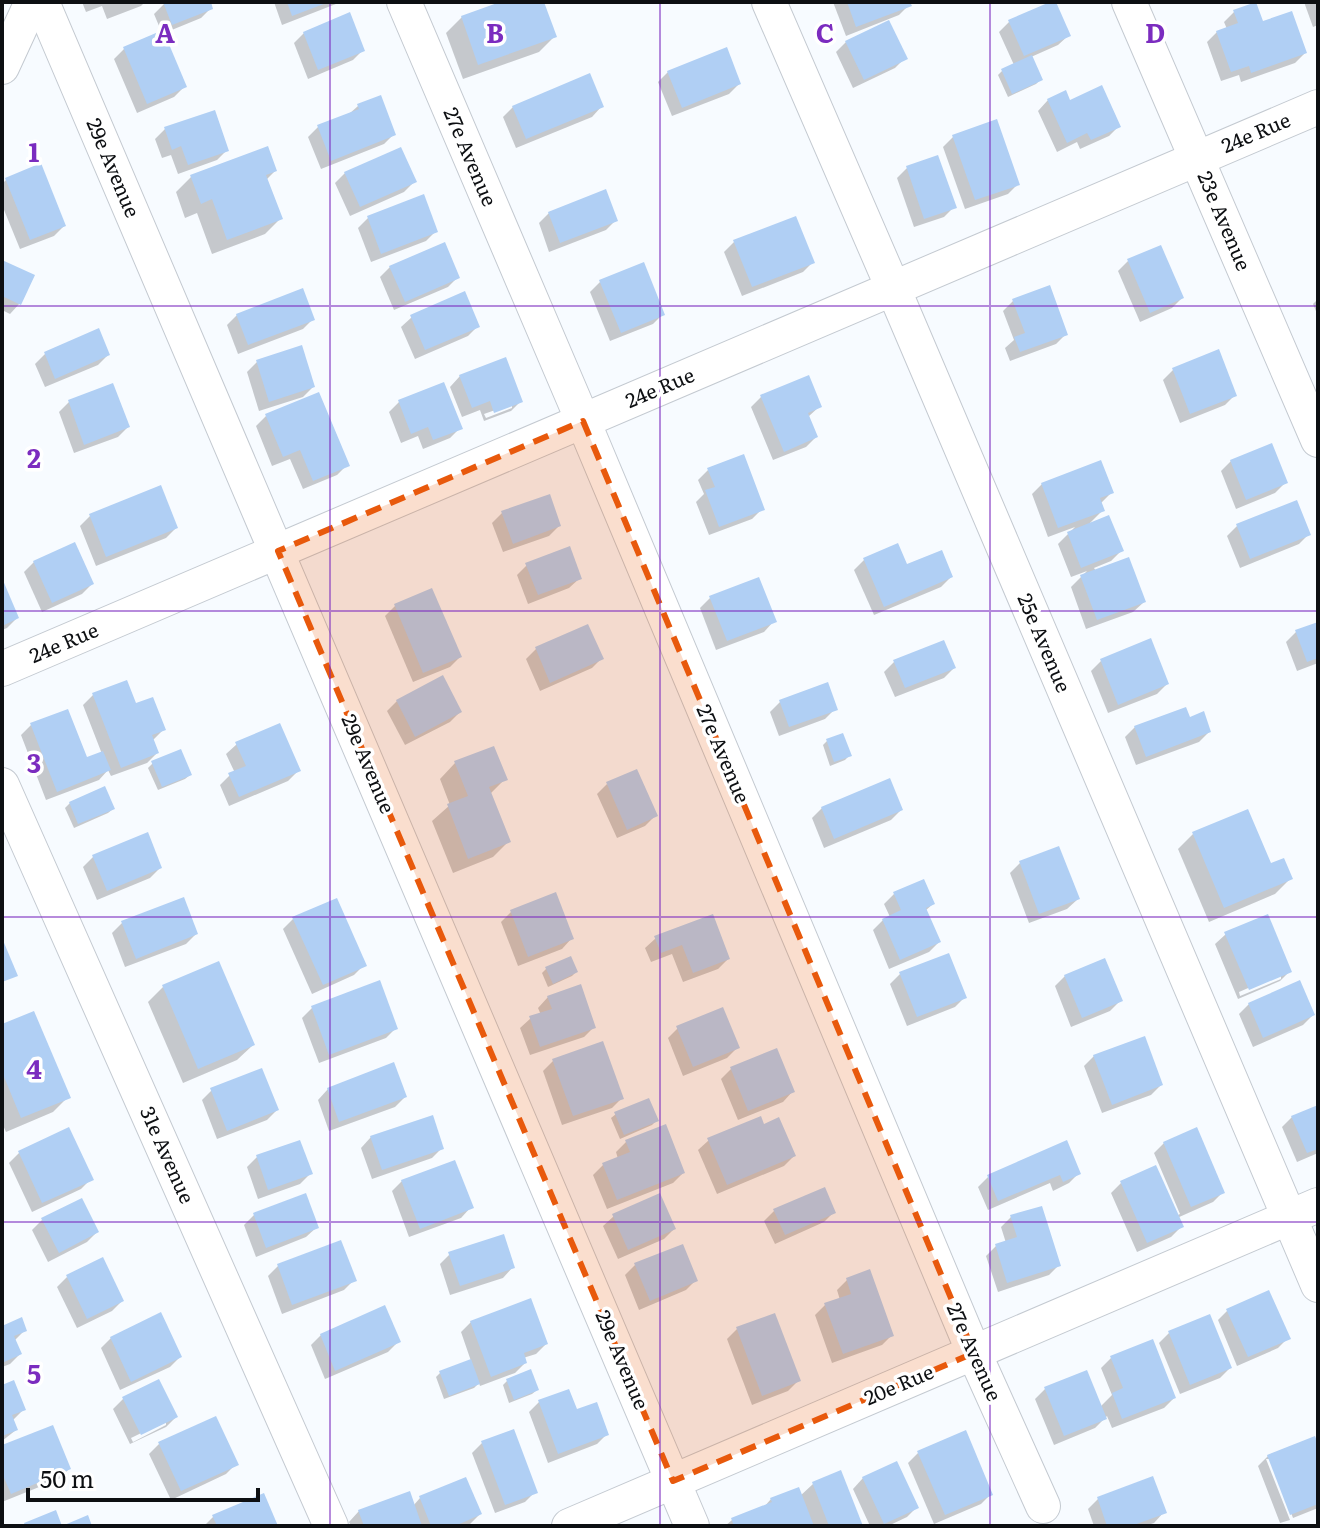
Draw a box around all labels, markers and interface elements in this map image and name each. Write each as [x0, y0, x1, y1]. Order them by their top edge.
text: A [155, 12, 175, 51]
text: B [486, 12, 504, 51]
text: C [816, 12, 834, 51]
text: D [1145, 12, 1165, 51]
street label: 27e Avenue [438, 102, 506, 210]
street label: 24e Rue [1216, 103, 1294, 159]
street label: 29e Avenue [80, 113, 149, 221]
text: 1 [29, 131, 40, 170]
street label: 23e Avenue [1191, 166, 1260, 275]
street label: 24e Rue [620, 358, 698, 414]
text: 2 [27, 437, 41, 476]
street label: 25e Avenue [1012, 588, 1080, 696]
street label: 24e Rue [24, 613, 102, 669]
street label: 27e Avenue [691, 699, 759, 807]
street label: 29e Avenue [335, 709, 404, 817]
text: 3 [27, 742, 41, 781]
text: 4 [26, 1048, 42, 1087]
street label: 31e Avenue [134, 1101, 204, 1208]
street label: 27e Avenue [941, 1297, 1011, 1405]
street label: 29e Avenue [589, 1305, 658, 1413]
text: 5 [27, 1353, 41, 1392]
street label: 20e Rue [859, 1355, 938, 1411]
scale bar [28, 1452, 258, 1502]
text: 50 m [40, 1460, 94, 1495]

